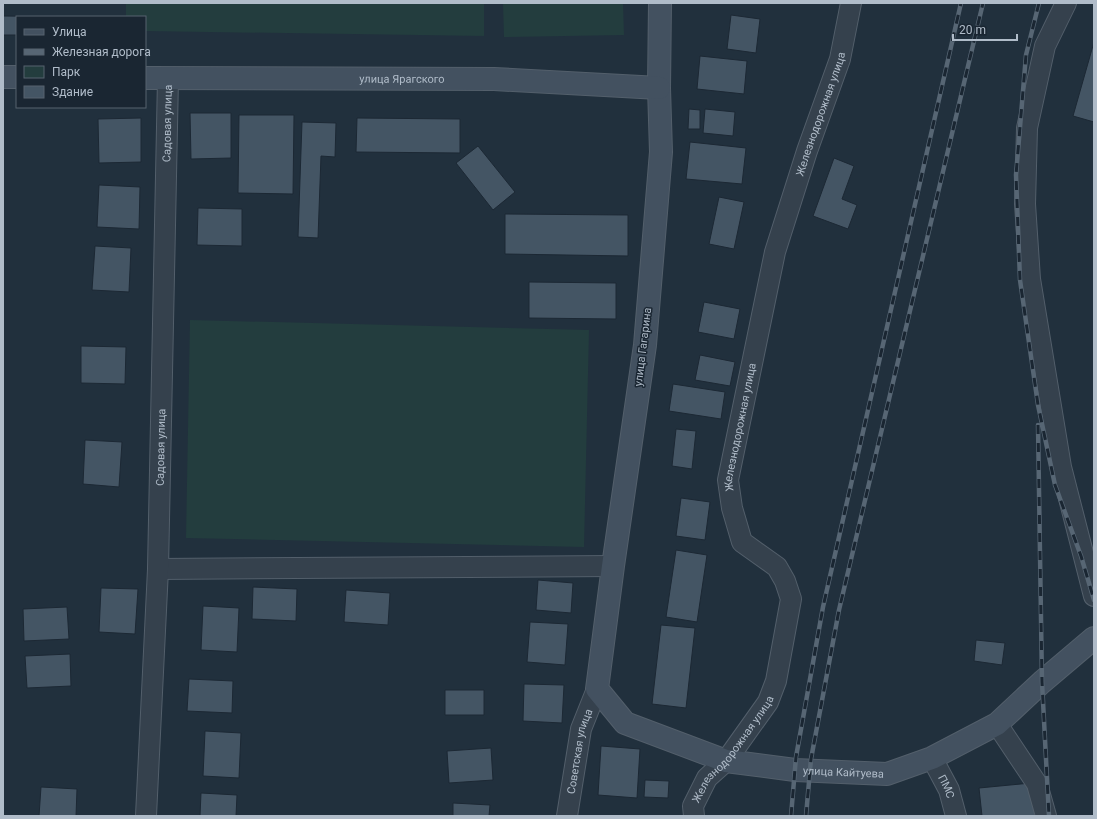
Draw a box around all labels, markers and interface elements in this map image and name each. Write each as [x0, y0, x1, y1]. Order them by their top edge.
legend [16, 16, 146, 108]
scale bar [953, 16, 1017, 42]
text: 20 m [959, 23, 986, 37]
text: Улица [52, 25, 87, 39]
text: Железная дорога [52, 45, 151, 59]
street label: Железнодорожная улица [793, 51, 848, 178]
text: Парк [52, 65, 81, 79]
street label: улица Ярагского [359, 72, 445, 85]
text: Здание [52, 85, 93, 99]
street label: Садовая улица [160, 85, 174, 162]
street label: улица Гагарина [632, 307, 654, 387]
street label: Железнодорожная улица [721, 362, 758, 492]
street label: Садовая улица [153, 408, 168, 486]
street label: Железнодорожная улица [689, 694, 776, 805]
street label: Советская улица [564, 707, 595, 795]
street label: улица Кайтуева [803, 764, 884, 780]
street label: ПМС [935, 772, 957, 799]

